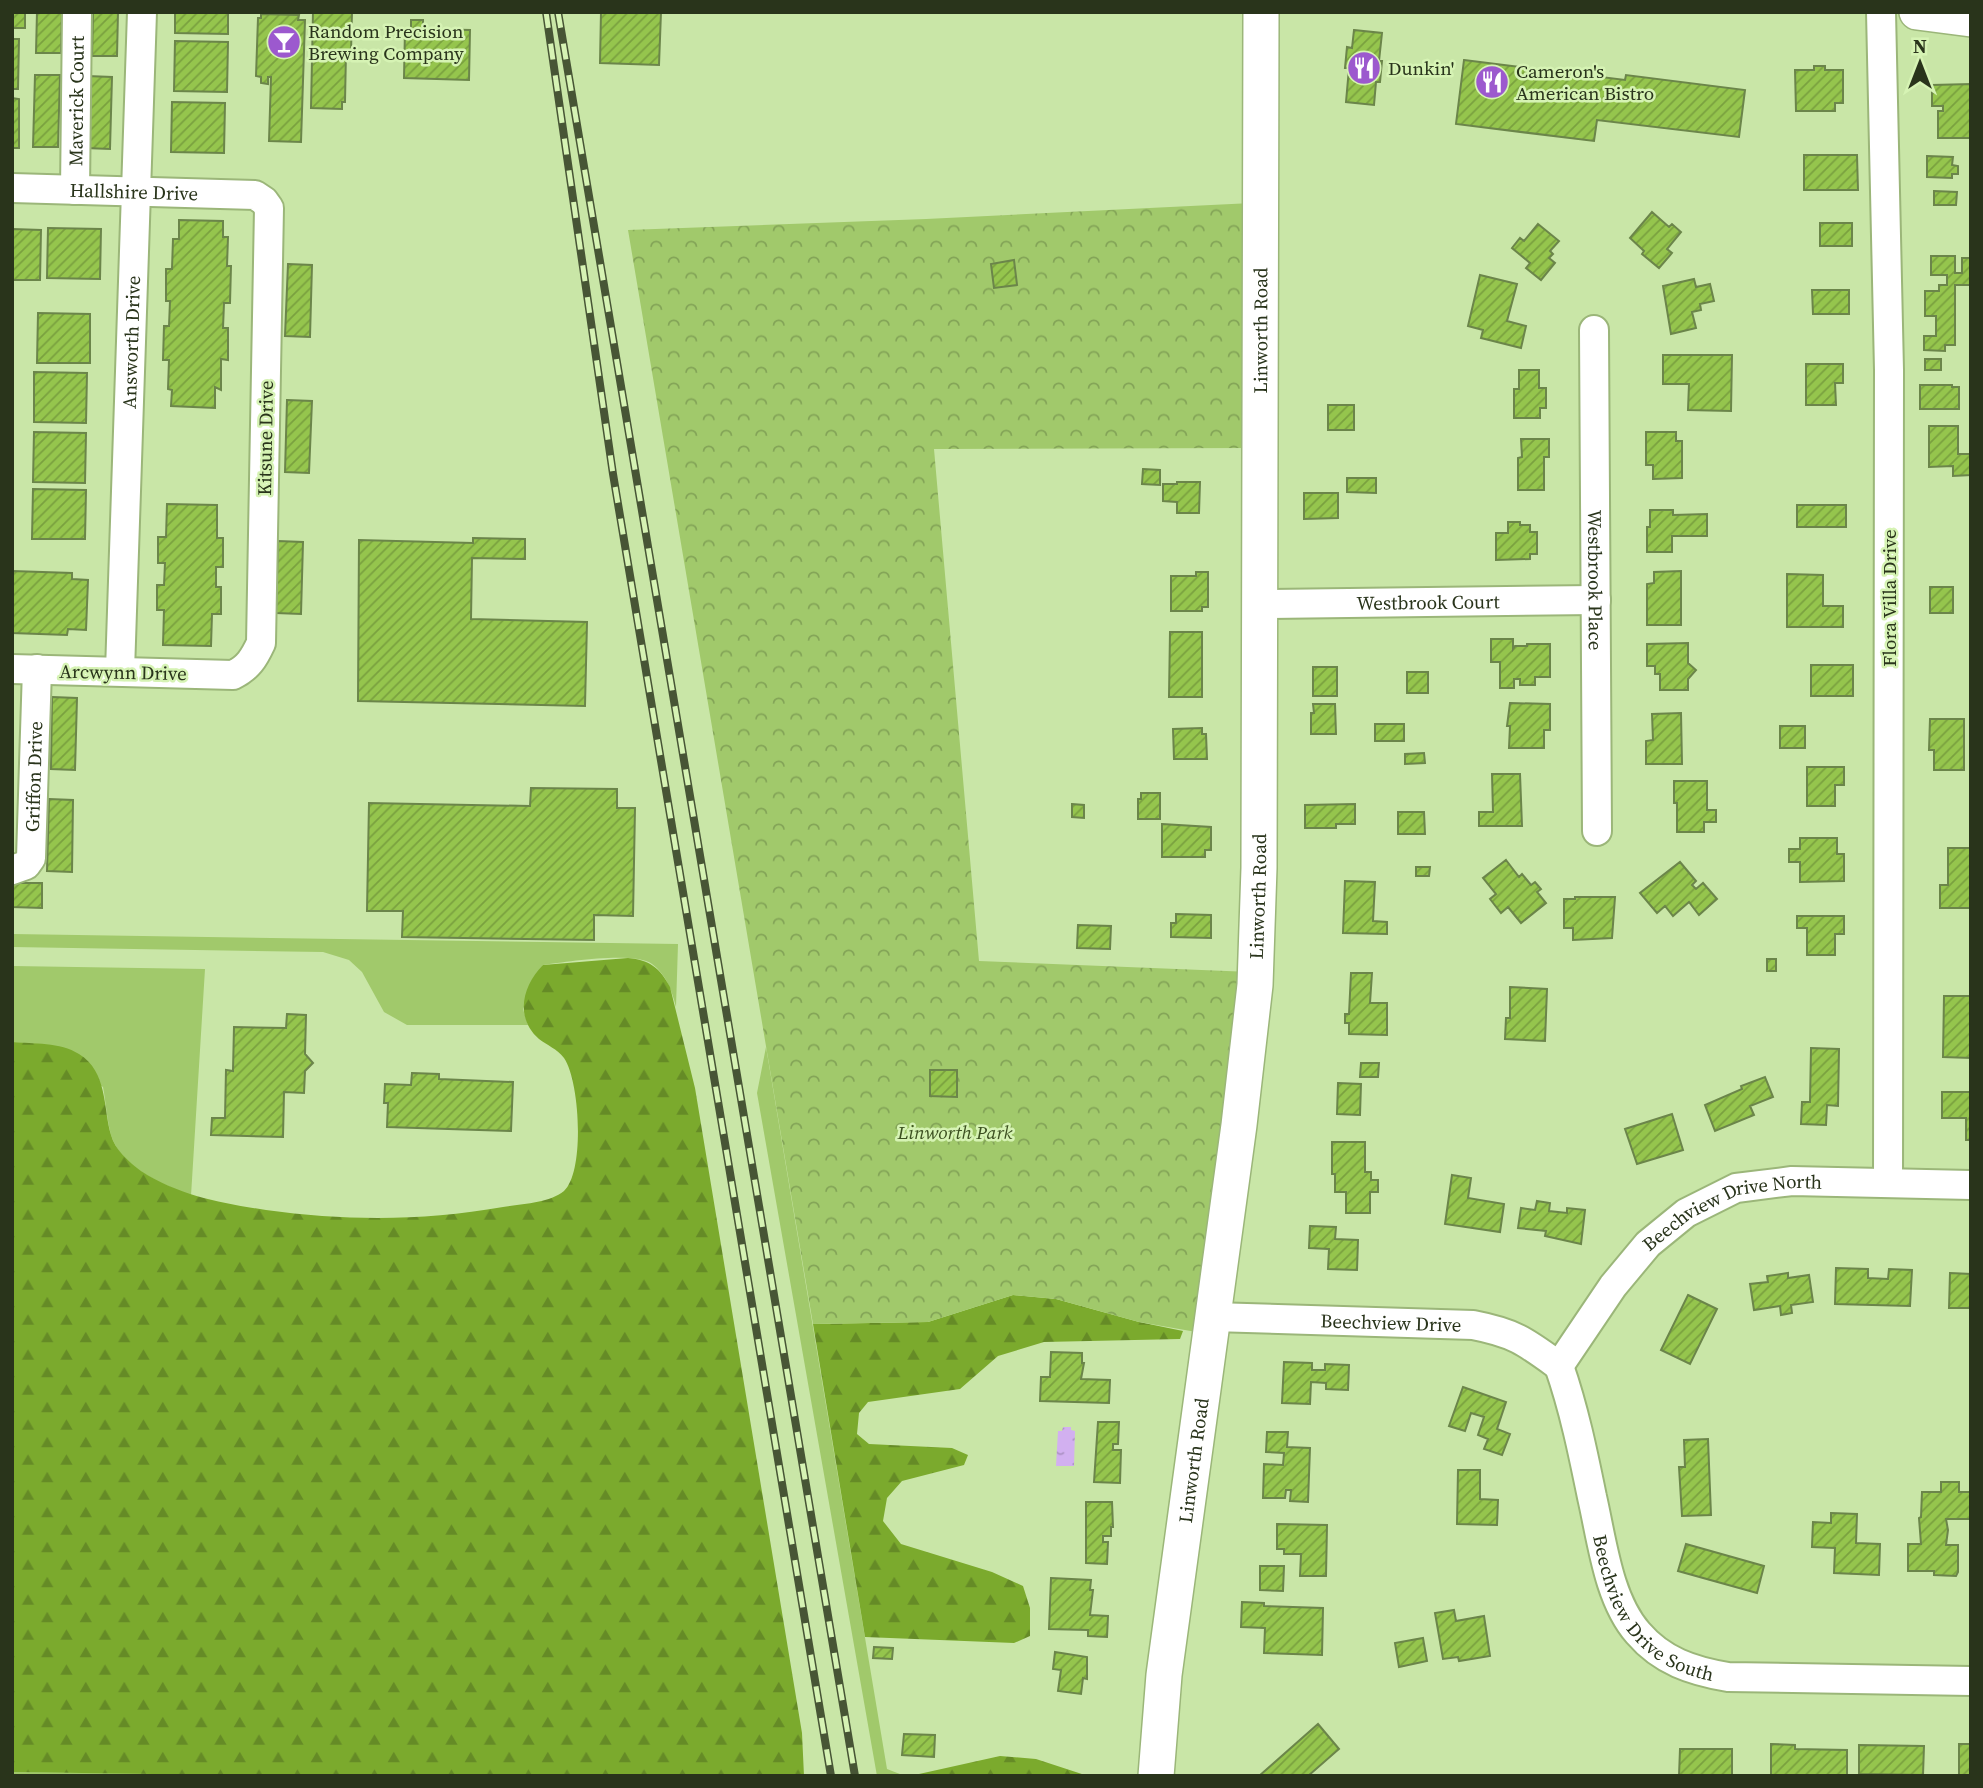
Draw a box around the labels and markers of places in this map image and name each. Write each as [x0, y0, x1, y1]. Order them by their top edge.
place label: Random Precision Brewing Company [308, 18, 464, 66]
bar icon: Random Precision Brewing Company [265, 23, 303, 61]
restaurant icon: Dunkin' [1345, 49, 1383, 87]
place label: Dunkin' [1388, 55, 1454, 81]
place label: Cameron's American Bistro [1516, 58, 1654, 106]
restaurant icon: Cameron's American Bistro [1473, 63, 1511, 101]

